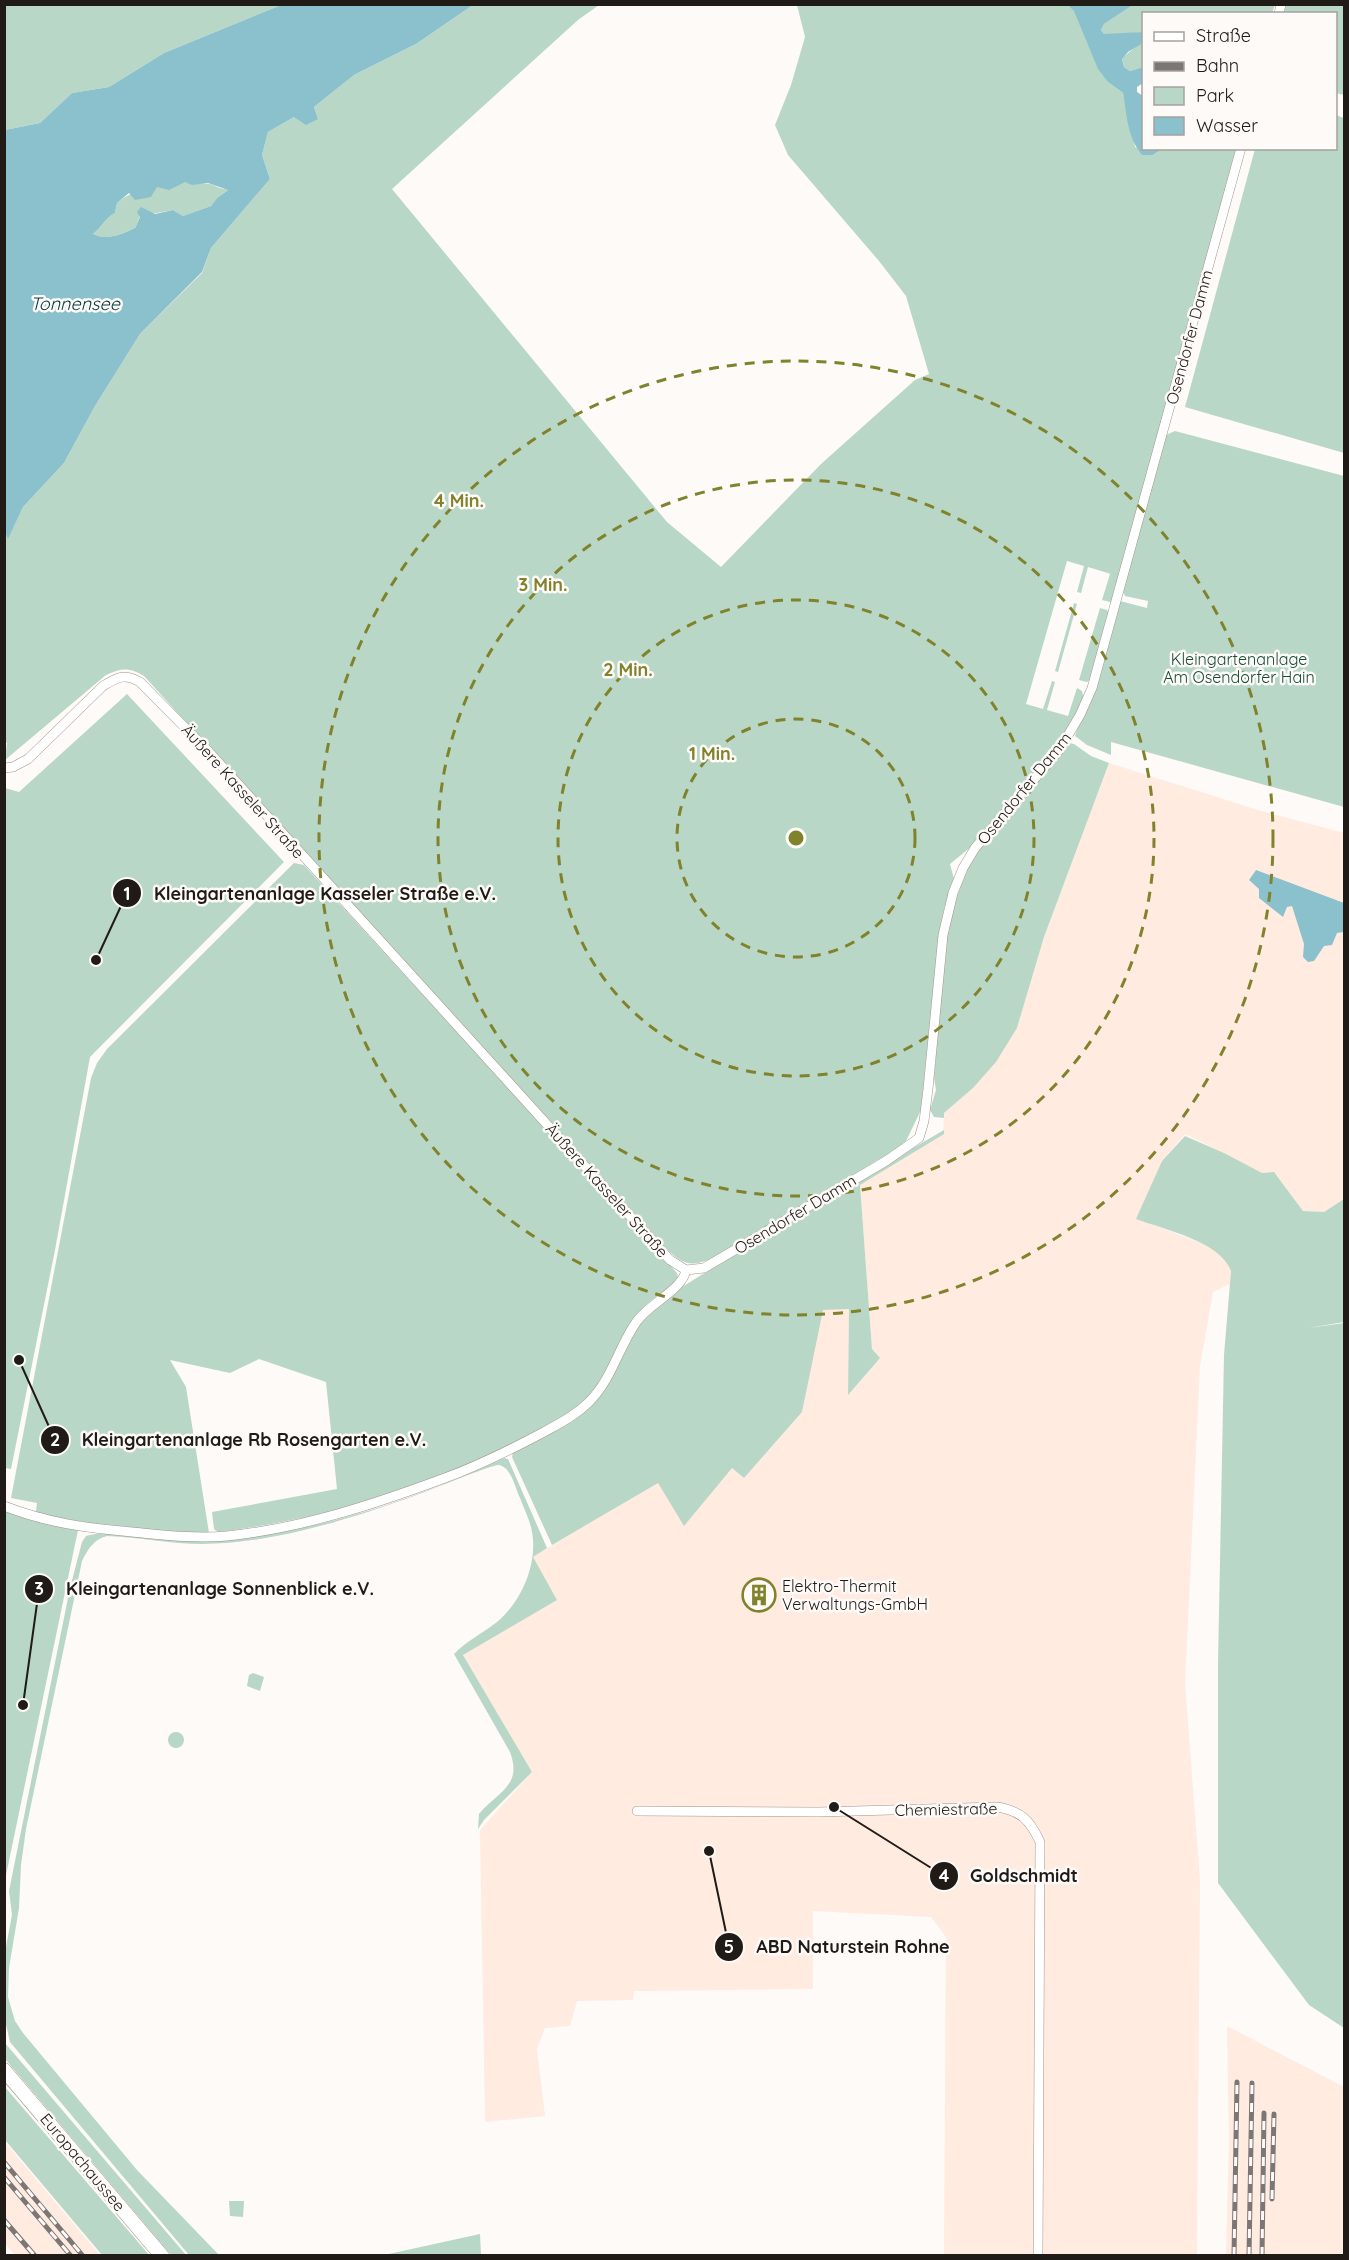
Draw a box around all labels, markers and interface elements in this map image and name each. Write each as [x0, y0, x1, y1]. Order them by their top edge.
legend [1142, 12, 1337, 150]
text: Straße [1196, 24, 1251, 47]
text: Bahn [1196, 54, 1239, 77]
text: Park [1196, 84, 1234, 107]
text: Wasser [1196, 114, 1258, 137]
street label: Osendorfer Damm [1161, 267, 1217, 407]
water label: Tonnensee [30, 292, 121, 315]
text: 4 Min. [434, 489, 484, 512]
text: 3 Min. [519, 573, 567, 596]
park label: Kleingartenanlage Am Osendorfer Hain [1163, 649, 1315, 687]
text: 2 Min. [603, 658, 653, 681]
street label: Äußere Kasseler Straße [177, 720, 309, 862]
street label: Osendorfer Damm [973, 728, 1075, 848]
text: 1 Min. [689, 742, 735, 765]
centre of rings [786, 828, 806, 848]
callout: Kleingartenanlage Kasseler Straße e.V. [112, 875, 508, 911]
text: 1 [123, 882, 131, 905]
text: Kleingartenanlage Kasseler Straße e.V. [154, 882, 496, 905]
street label: Äußere Kasseler Straße [541, 1119, 673, 1261]
street label: Osendorfer Damm [730, 1170, 860, 1258]
callout: Kleingartenanlage Rb Rosengarten e.V. [40, 1422, 438, 1458]
text: 2 [50, 1428, 60, 1451]
text: Kleingartenanlage Rb Rosengarten e.V. [82, 1428, 426, 1451]
callout: Kleingartenanlage Sonnenblick e.V. [24, 1571, 386, 1607]
place label: Elektro-Thermit Verwaltungs-GmbH [782, 1576, 928, 1614]
text: 3 [34, 1577, 44, 1600]
text: Kleingartenanlage Sonnenblick e.V. [66, 1577, 374, 1600]
building icon: Elektro-Thermit Verwaltungs-GmbH [741, 1577, 777, 1613]
street label: Chemiestraße [894, 1798, 998, 1820]
callout: Goldschmidt [929, 1858, 1090, 1894]
text: 4 [939, 1864, 950, 1887]
text: Goldschmidt [970, 1864, 1078, 1887]
callout: ABD Naturstein Rohne [714, 1929, 962, 1965]
text: 5 [724, 1935, 734, 1958]
text: ABD Naturstein Rohne [756, 1935, 950, 1958]
street label: Europachaussee [36, 2109, 130, 2215]

